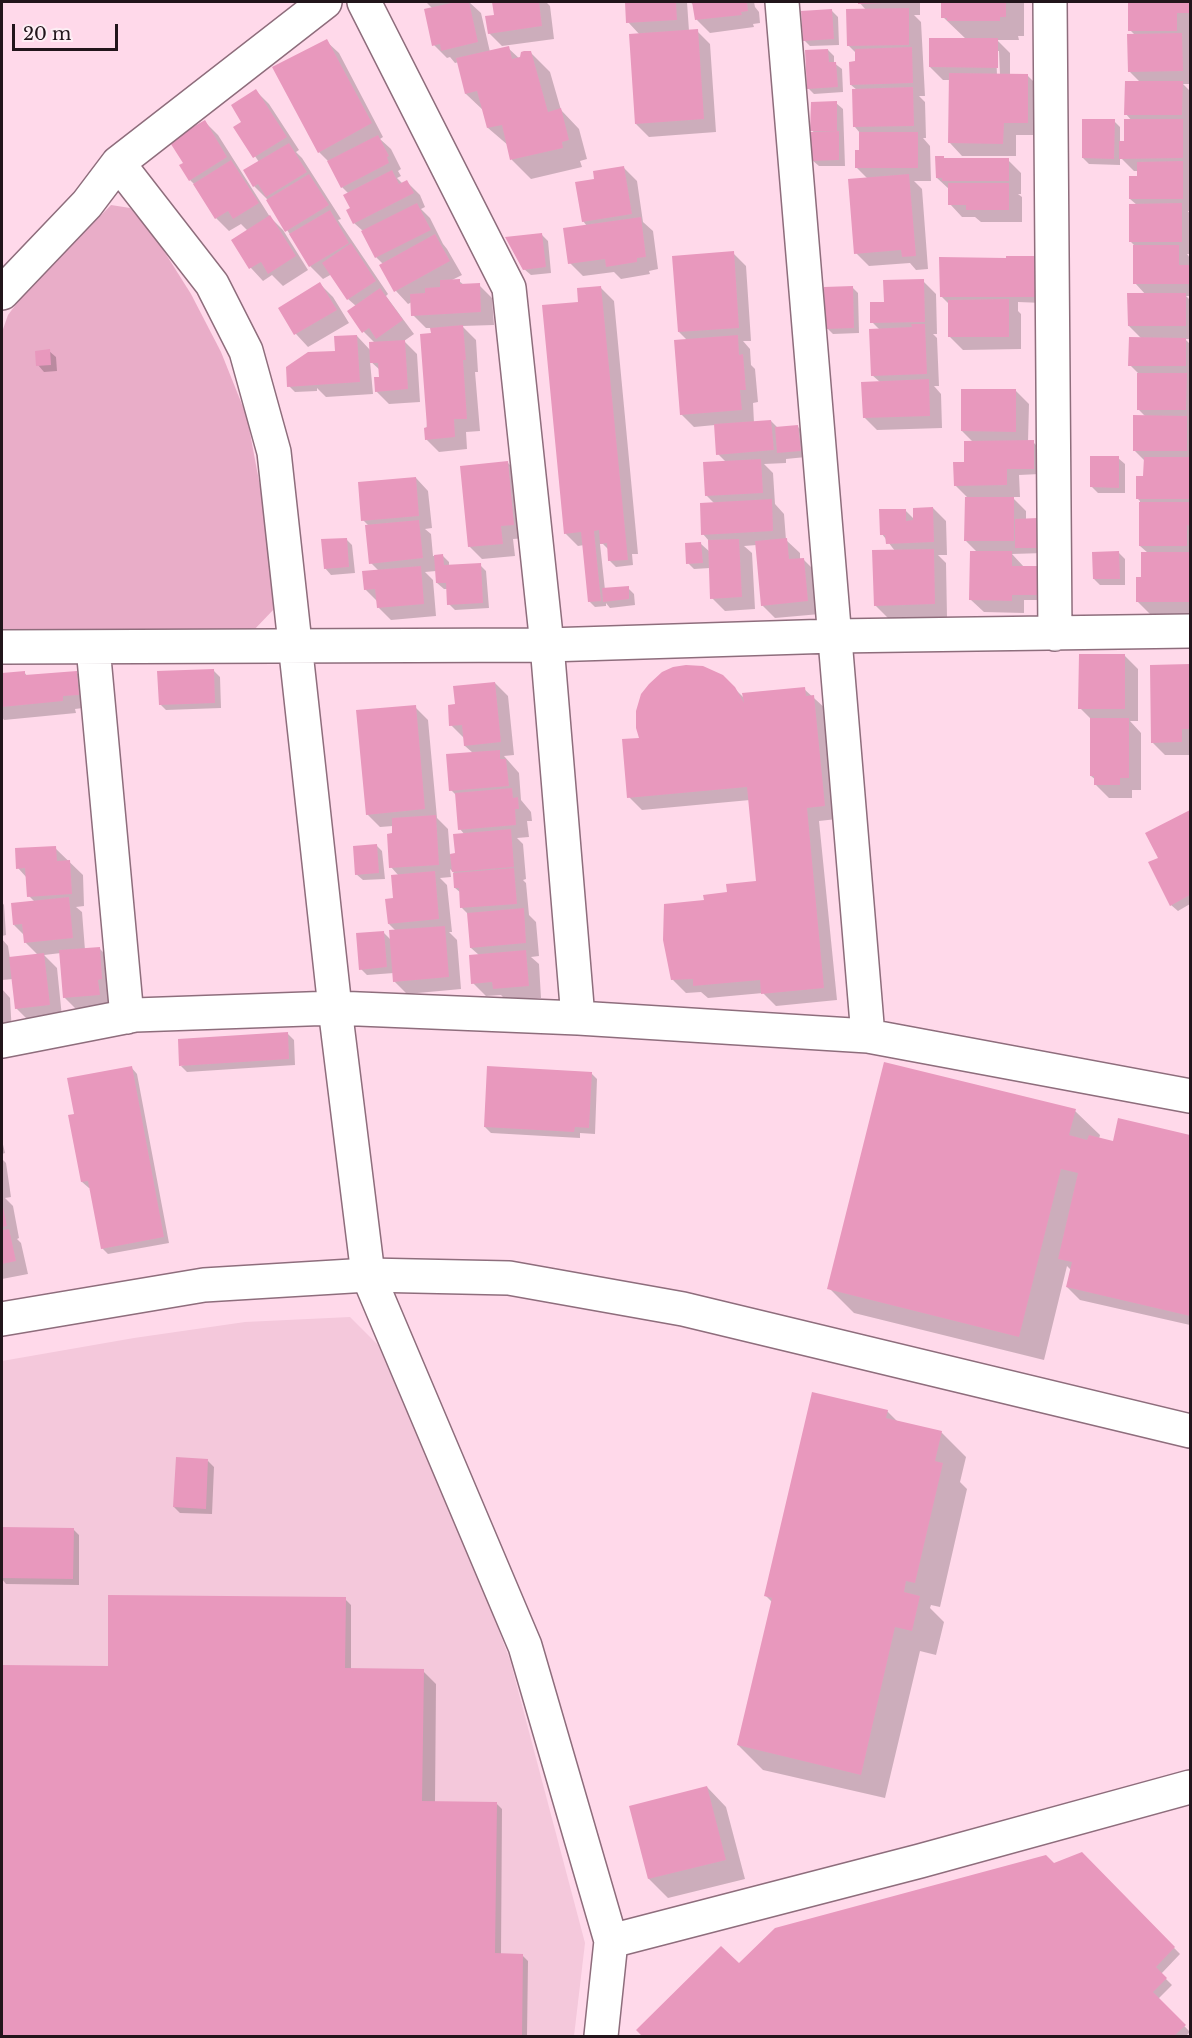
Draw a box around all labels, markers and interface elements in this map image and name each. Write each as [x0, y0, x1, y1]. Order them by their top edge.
scale bar [15, 12, 122, 50]
text: 20 m [23, 23, 71, 45]

